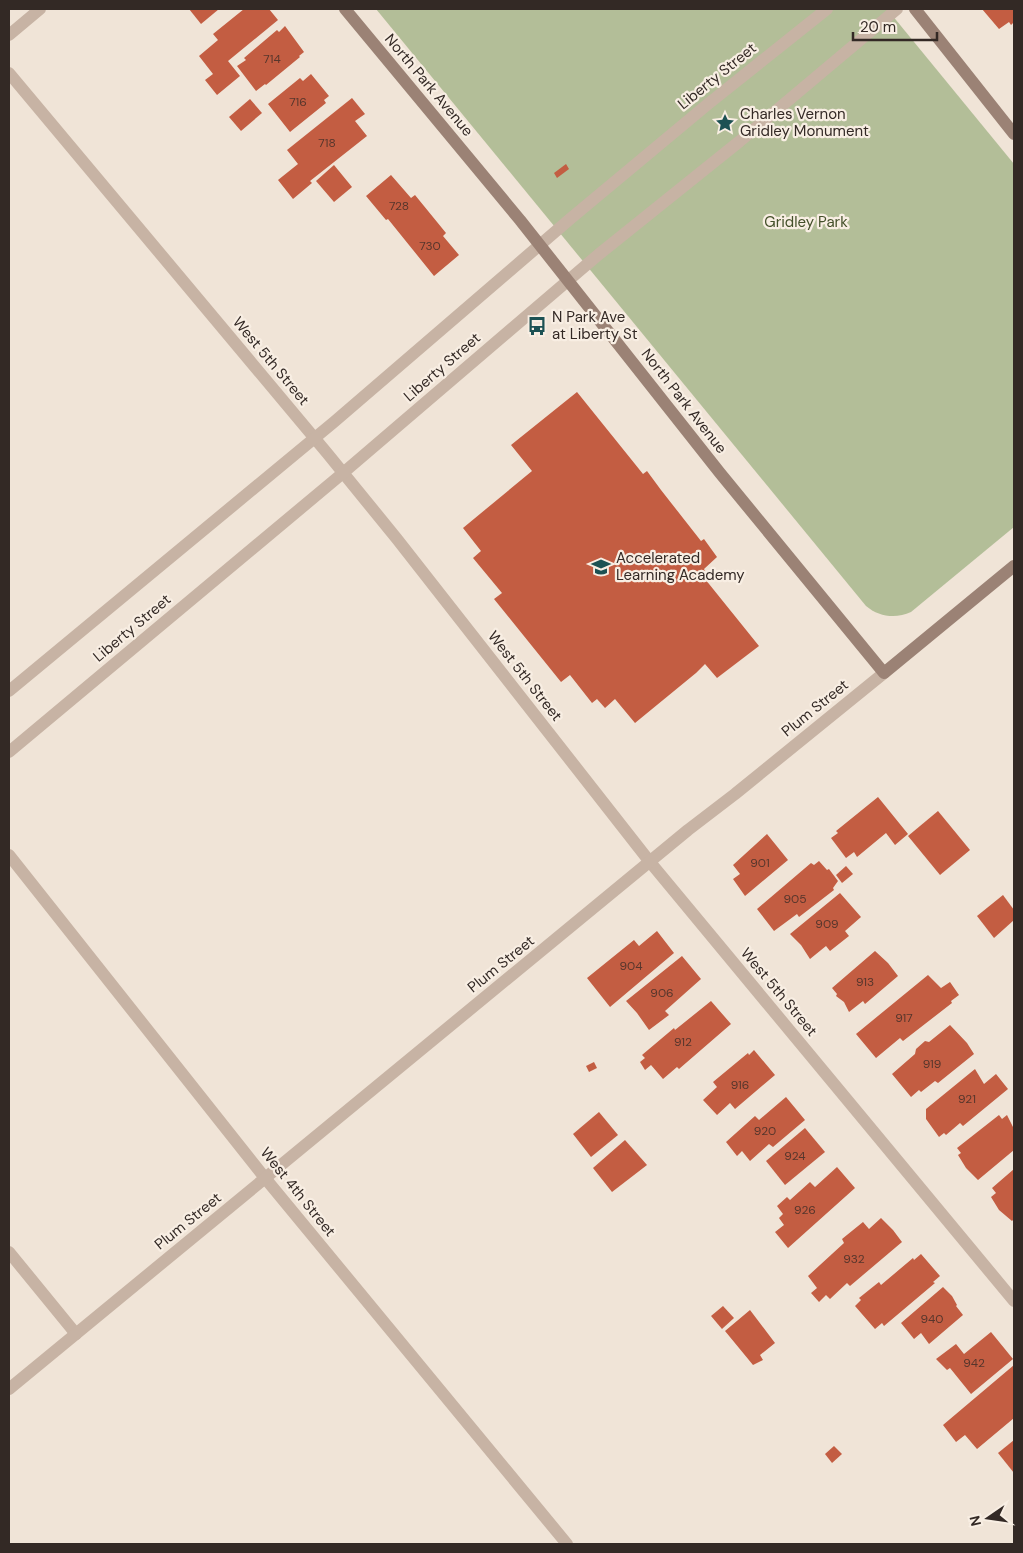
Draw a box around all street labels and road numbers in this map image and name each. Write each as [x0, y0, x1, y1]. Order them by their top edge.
street label: North Park Avenue [380, 30, 478, 140]
street label: Liberty Street [674, 38, 761, 114]
street label: West 5th Street [228, 313, 314, 409]
street label: Liberty Street [399, 328, 485, 406]
street label: North Park Avenue [637, 344, 731, 458]
street label: Liberty Street [89, 590, 175, 666]
street label: West 5th Street [483, 627, 567, 725]
street label: Plum Street [777, 675, 853, 741]
street label: Plum Street [463, 931, 539, 997]
street label: West 5th Street [736, 944, 822, 1040]
street label: West 4th Street [256, 1143, 340, 1241]
street label: Plum Street [150, 1188, 226, 1254]

